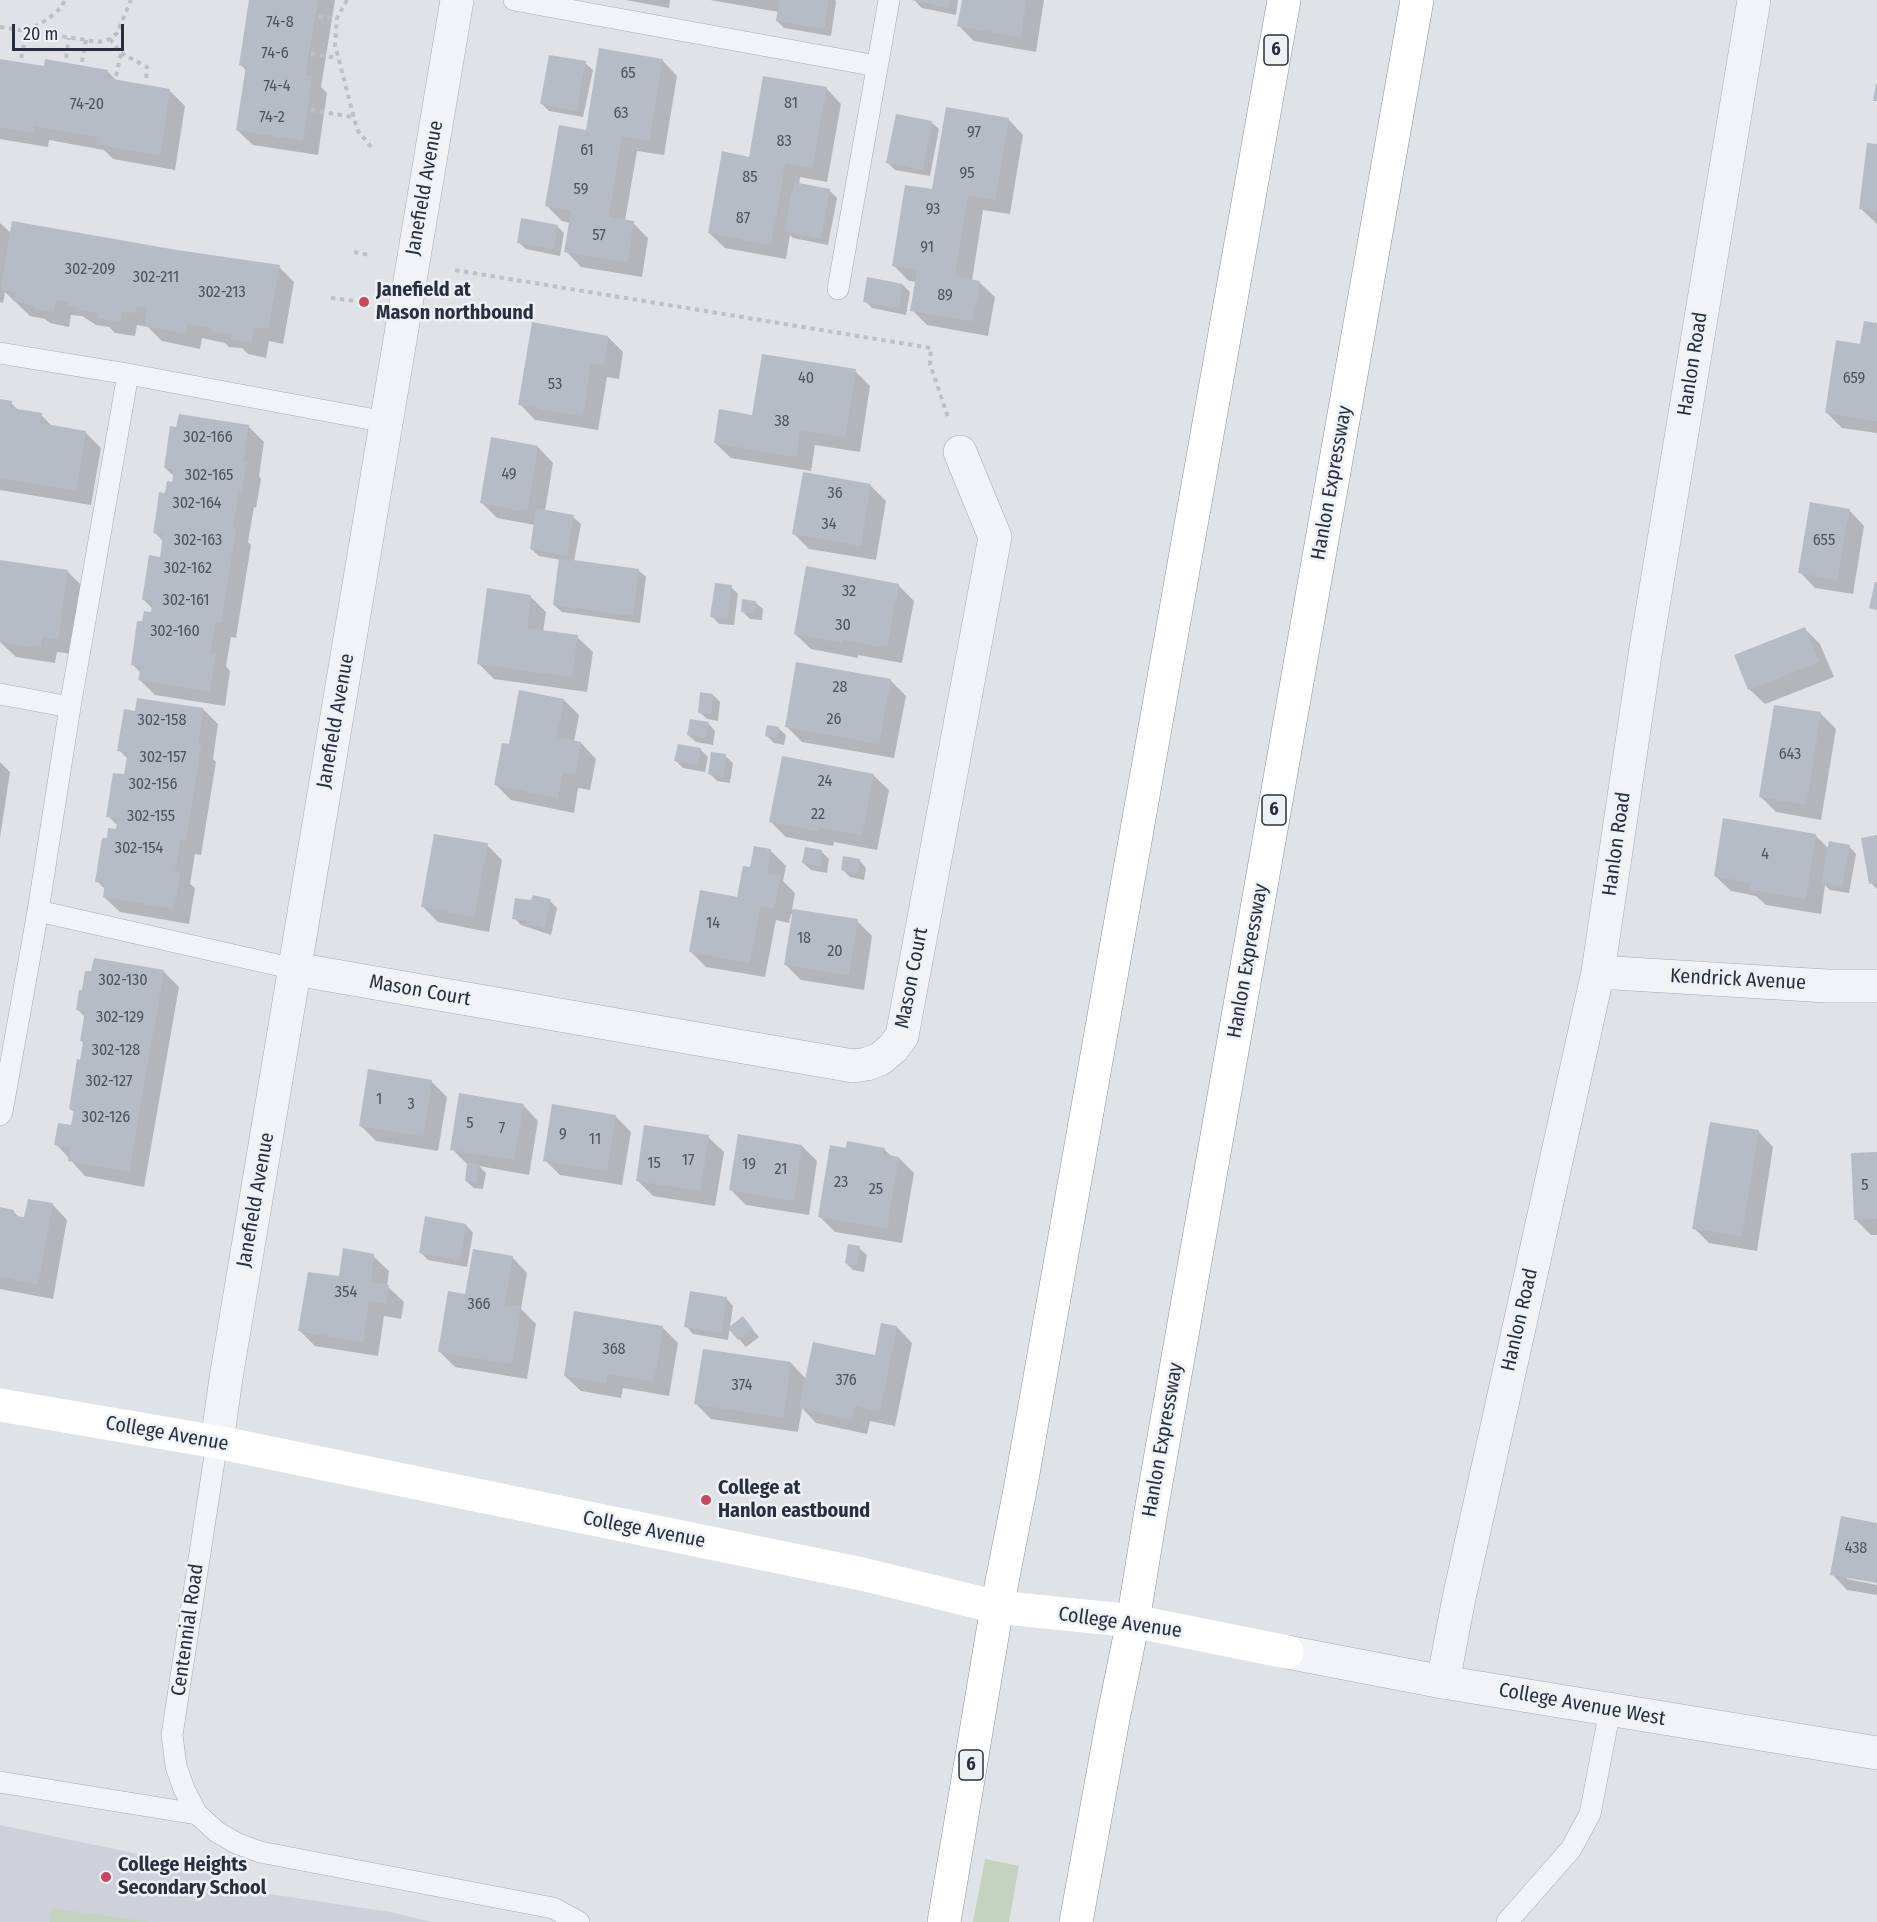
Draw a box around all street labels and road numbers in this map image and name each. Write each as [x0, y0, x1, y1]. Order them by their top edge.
road number: 6 [1264, 35, 1288, 65]
street label: Janefield Avenue [401, 119, 449, 257]
street label: Hanlon Road [1673, 310, 1713, 418]
street label: Hanlon Expressway [1307, 404, 1357, 562]
street label: Janefield Avenue [312, 652, 360, 790]
street label: Hanlon Road [1598, 790, 1636, 898]
road number: 6 [1262, 795, 1286, 825]
street label: Hanlon Expressway [1223, 882, 1273, 1040]
street label: Mason Court [890, 925, 934, 1031]
street label: Kendrick Avenue [1669, 964, 1807, 996]
street label: Mason Court [367, 970, 473, 1012]
street label: Janefield Avenue [232, 1131, 280, 1269]
street label: Hanlon Road [1497, 1266, 1543, 1374]
street label: Hanlon Expressway [1138, 1361, 1188, 1519]
street label: College Avenue [104, 1411, 230, 1457]
street label: College Avenue [581, 1506, 707, 1554]
street label: Centennial Road [167, 1562, 209, 1698]
street label: College Avenue [1057, 1602, 1183, 1644]
street label: College Avenue West [1497, 1679, 1667, 1731]
road number: 6 [959, 1750, 983, 1780]

